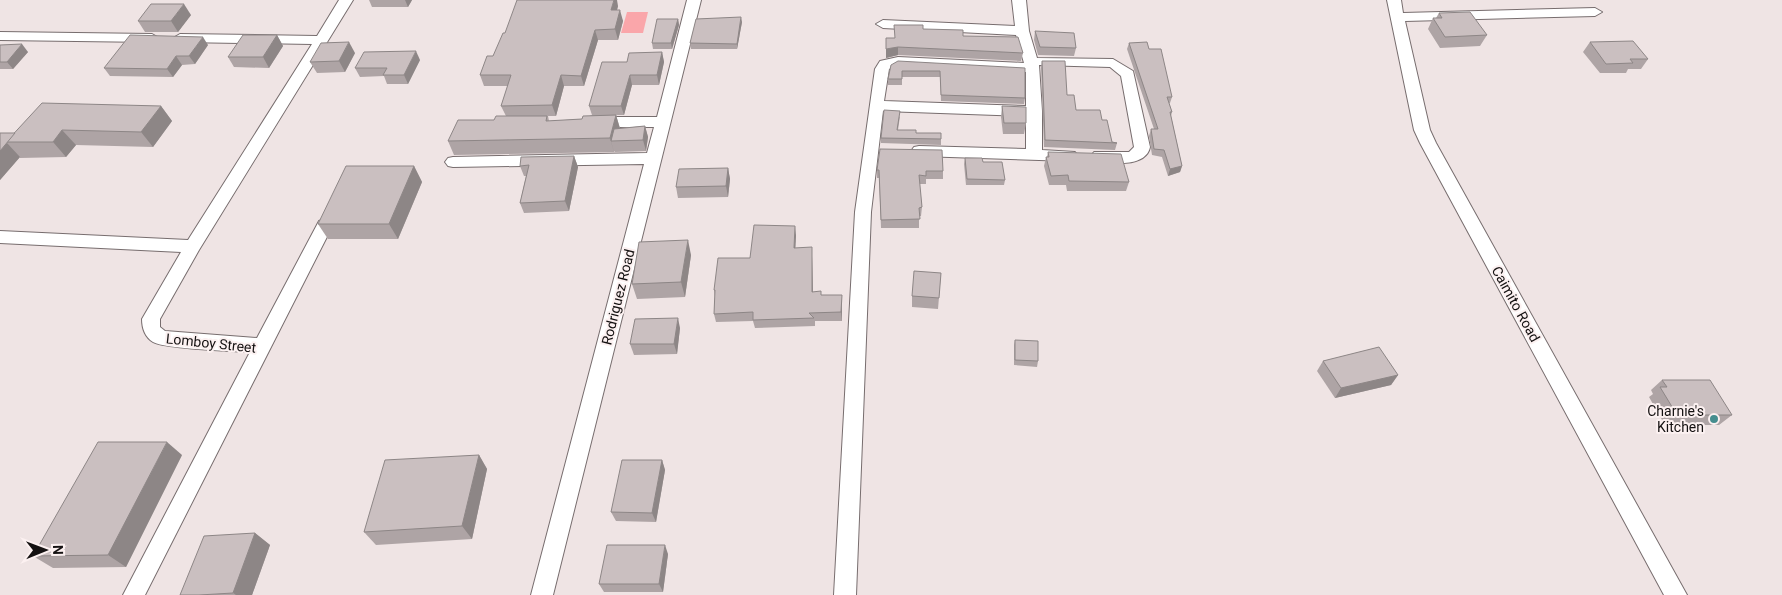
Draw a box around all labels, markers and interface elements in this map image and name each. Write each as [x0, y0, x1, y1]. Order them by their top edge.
street label: Rodriguez Road [598, 247, 638, 347]
street label: Caimito Road [1489, 263, 1543, 345]
street label: Lomboy Street [165, 330, 257, 356]
place label: Charnie's Kitchen [1647, 403, 1704, 435]
marker: Charnie's Kitchen [1708, 413, 1720, 425]
north arrow [20, 525, 70, 575]
text: N [50, 545, 66, 555]

